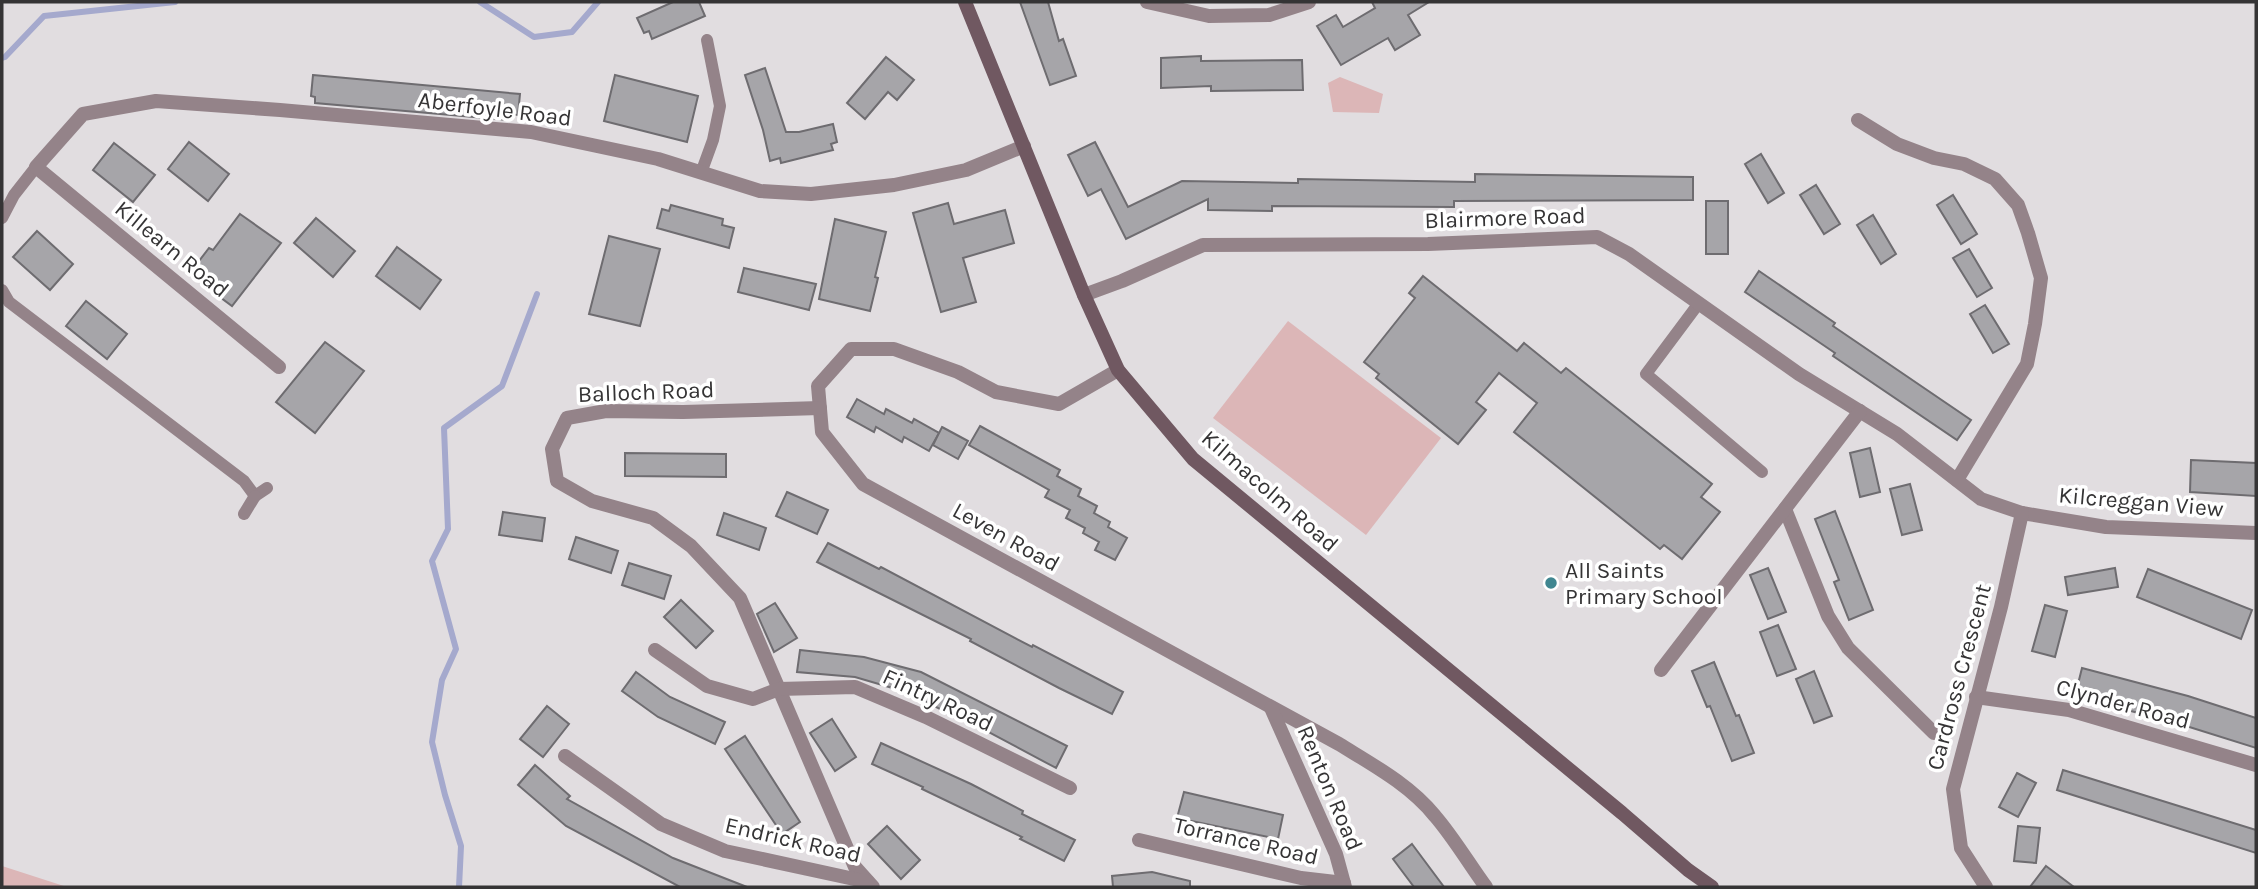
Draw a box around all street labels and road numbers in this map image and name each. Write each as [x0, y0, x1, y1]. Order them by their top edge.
street label: Aberfoyle Road [417, 86, 573, 132]
street label: Killearn Road [110, 195, 234, 303]
street label: Blairmore Road [1424, 202, 1586, 234]
street label: Balloch Road [577, 376, 715, 408]
street label: Kilmacolm Road [1196, 424, 1344, 558]
street label: Kilcreggan View [2057, 481, 2225, 523]
street label: Leven Road [948, 497, 1064, 577]
street label: Cardross Crescent [1921, 581, 1997, 773]
street label: Fintry Road [878, 663, 998, 737]
street label: Clynder Road [2053, 673, 2193, 735]
street label: Renton Road [1292, 721, 1368, 855]
street label: Endrick Road [722, 811, 864, 869]
street label: Torrance Road [1171, 811, 1321, 871]

